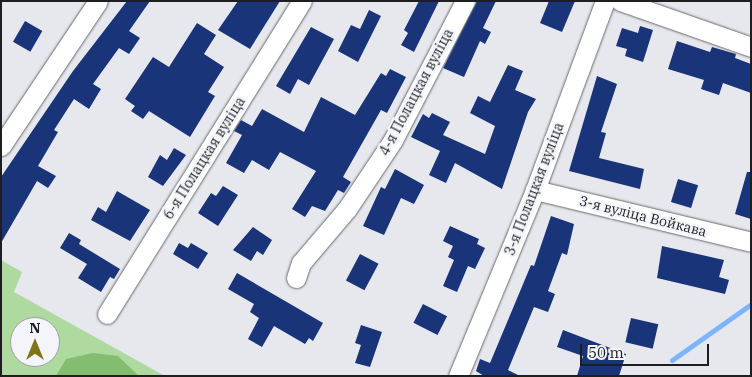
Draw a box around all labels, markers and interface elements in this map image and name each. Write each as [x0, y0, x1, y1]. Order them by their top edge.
street label: 4-я Полацкая вуліца [375, 26, 457, 158]
street label: 6-я Полацкая вуліца [159, 94, 249, 222]
street label: 3-я Полацкая вуліца [501, 120, 567, 258]
street label: 3-я вуліца Войкава [578, 192, 708, 240]
north arrow [10, 317, 60, 367]
text: N [29, 319, 41, 337]
scale bar [582, 334, 711, 366]
text: 50 m [588, 343, 624, 362]

